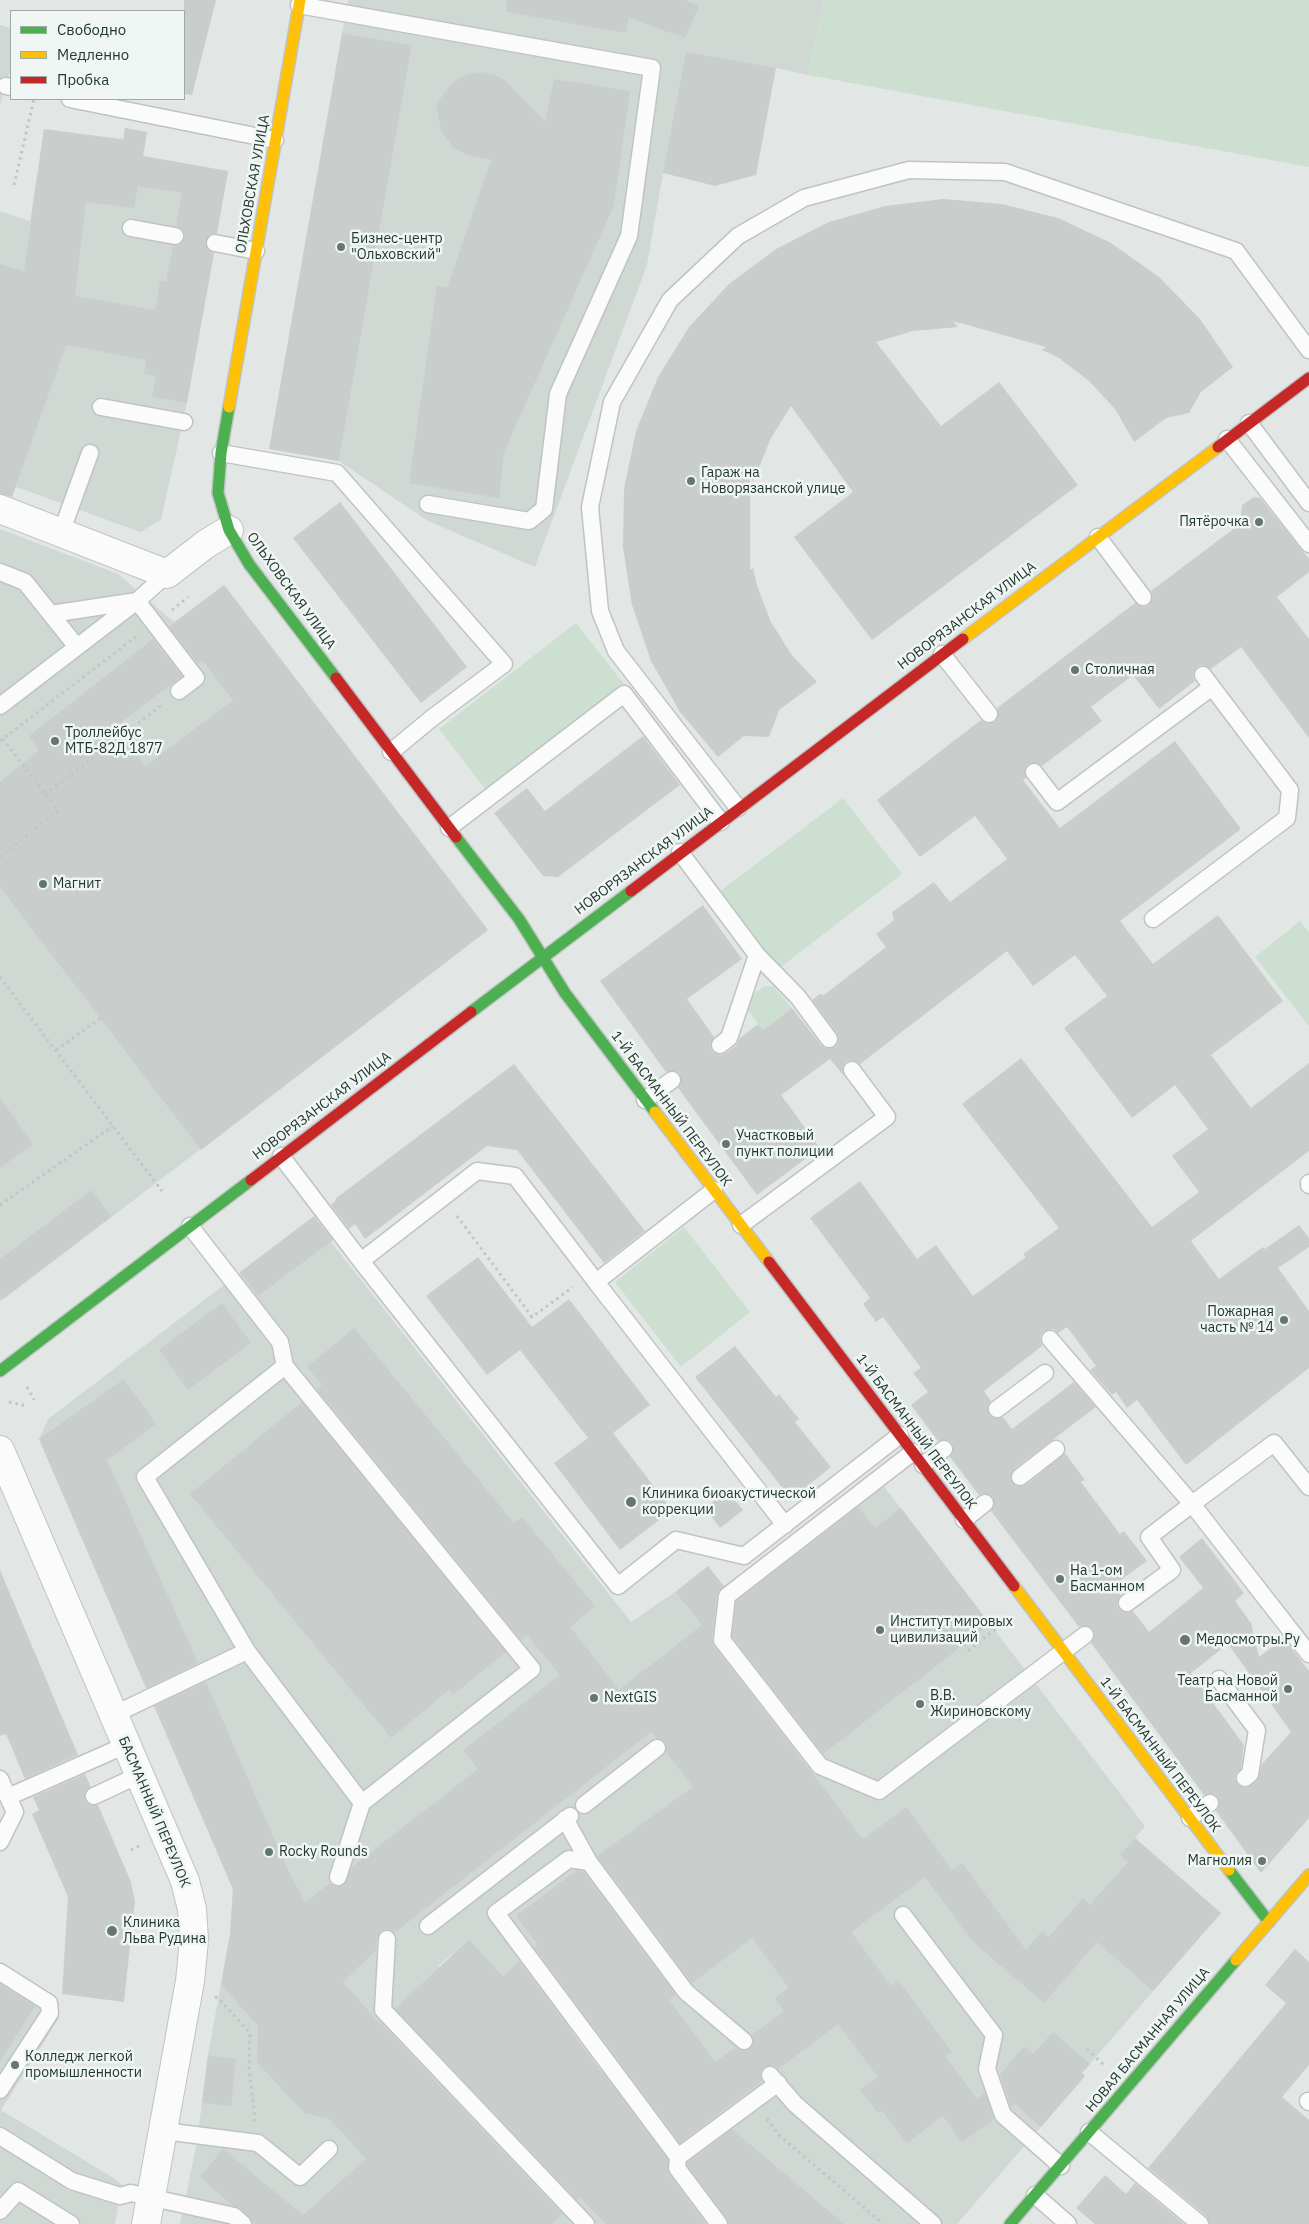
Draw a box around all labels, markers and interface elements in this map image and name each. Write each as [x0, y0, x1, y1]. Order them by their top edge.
legend [10, 10, 185, 100]
text: Свободно [57, 20, 126, 39]
text: Медленно [57, 45, 129, 64]
text: Пробка [57, 70, 109, 89]
street label: ОЛЬХОВСКАЯ УЛИЦА [233, 113, 273, 255]
place label: Бизнес-центр "Ольховский" [351, 231, 443, 264]
marker: Бизнес-центр "Ольховский" [335, 241, 347, 253]
place label: Гараж на Новорязанской улице [701, 465, 846, 498]
marker: Гараж на Новорязанской улице [685, 475, 697, 487]
place label: Пятёрочка [1179, 514, 1249, 530]
marker: Пятёрочка [1253, 516, 1265, 528]
street label: ОЛЬХОВСКАЯ УЛИЦА [243, 529, 339, 653]
street label: НОВОРЯЗАНСКАЯ УЛИЦА [895, 558, 1039, 674]
place label: Столичная [1085, 662, 1155, 678]
marker: Столичная [1069, 664, 1081, 676]
place label: Троллейбус МТБ-82Д 1877 [65, 725, 163, 758]
marker: Троллейбус МТБ-82Д 1877 [49, 735, 61, 747]
street label: НОВОРЯЗАНСКАЯ УЛИЦА [572, 803, 716, 919]
place label: Магнит [53, 876, 101, 892]
marker: Магнит [37, 878, 49, 890]
street label: 1-Й БАСМАННЫЙ ПЕРЕУЛОК [607, 1028, 735, 1190]
street label: НОВОРЯЗАНСКАЯ УЛИЦА [250, 1048, 394, 1164]
place label: Участковый пункт полиции [736, 1128, 834, 1160]
marker: Участковый пункт полиции [720, 1138, 732, 1150]
place label: Пожарная часть № 14 [1200, 1304, 1274, 1336]
marker: Пожарная часть № 14 [1278, 1314, 1290, 1326]
street label: 1-Й БАСМАННЫЙ ПЕРЕУЛОК [852, 1351, 980, 1513]
place label: Клиника биоакустической коррекции [642, 1486, 816, 1518]
marker: Клиника биоакустической коррекции [624, 1495, 638, 1509]
place label: На 1-ом Басманном [1070, 1563, 1145, 1595]
marker: На 1-ом Басманном [1054, 1573, 1066, 1585]
place label: Институт мировых цивилизаций [890, 1614, 1013, 1646]
marker: Институт мировых цивилизаций [874, 1624, 886, 1636]
place label: Медосмотры.Ру [1196, 1632, 1300, 1648]
marker: Медосмотры.Ру [1178, 1633, 1192, 1647]
place label: Театр на Новой Басманной [1177, 1673, 1278, 1705]
street label: 1-Й БАСМАННЫЙ ПЕРЕУЛОК [1096, 1674, 1224, 1836]
marker: Театр на Новой Басманной [1282, 1683, 1294, 1695]
place label: В.В. Жириновскому [930, 1688, 1031, 1720]
place label: NextGIS [604, 1690, 657, 1706]
marker: NextGIS [588, 1692, 600, 1704]
marker: В.В. Жириновскому [914, 1698, 926, 1710]
street label: БАСМАННЫЙ ПЕРЕУЛОК [114, 1734, 194, 1890]
place label: Rocky Rounds [279, 1844, 368, 1860]
marker: Rocky Rounds [263, 1846, 275, 1858]
place label: Магнолия [1187, 1853, 1252, 1869]
marker: Магнолия [1256, 1855, 1268, 1867]
place label: Клиника Льва Рудина [123, 1915, 206, 1948]
marker: Клиника Льва Рудина [105, 1924, 119, 1938]
street label: НОВАЯ БАСМАННАЯ УЛИЦА [1082, 1964, 1214, 2116]
place label: Колледж легкой промышленности [25, 2049, 142, 2082]
marker: Колледж легкой промышленности [9, 2059, 21, 2071]

